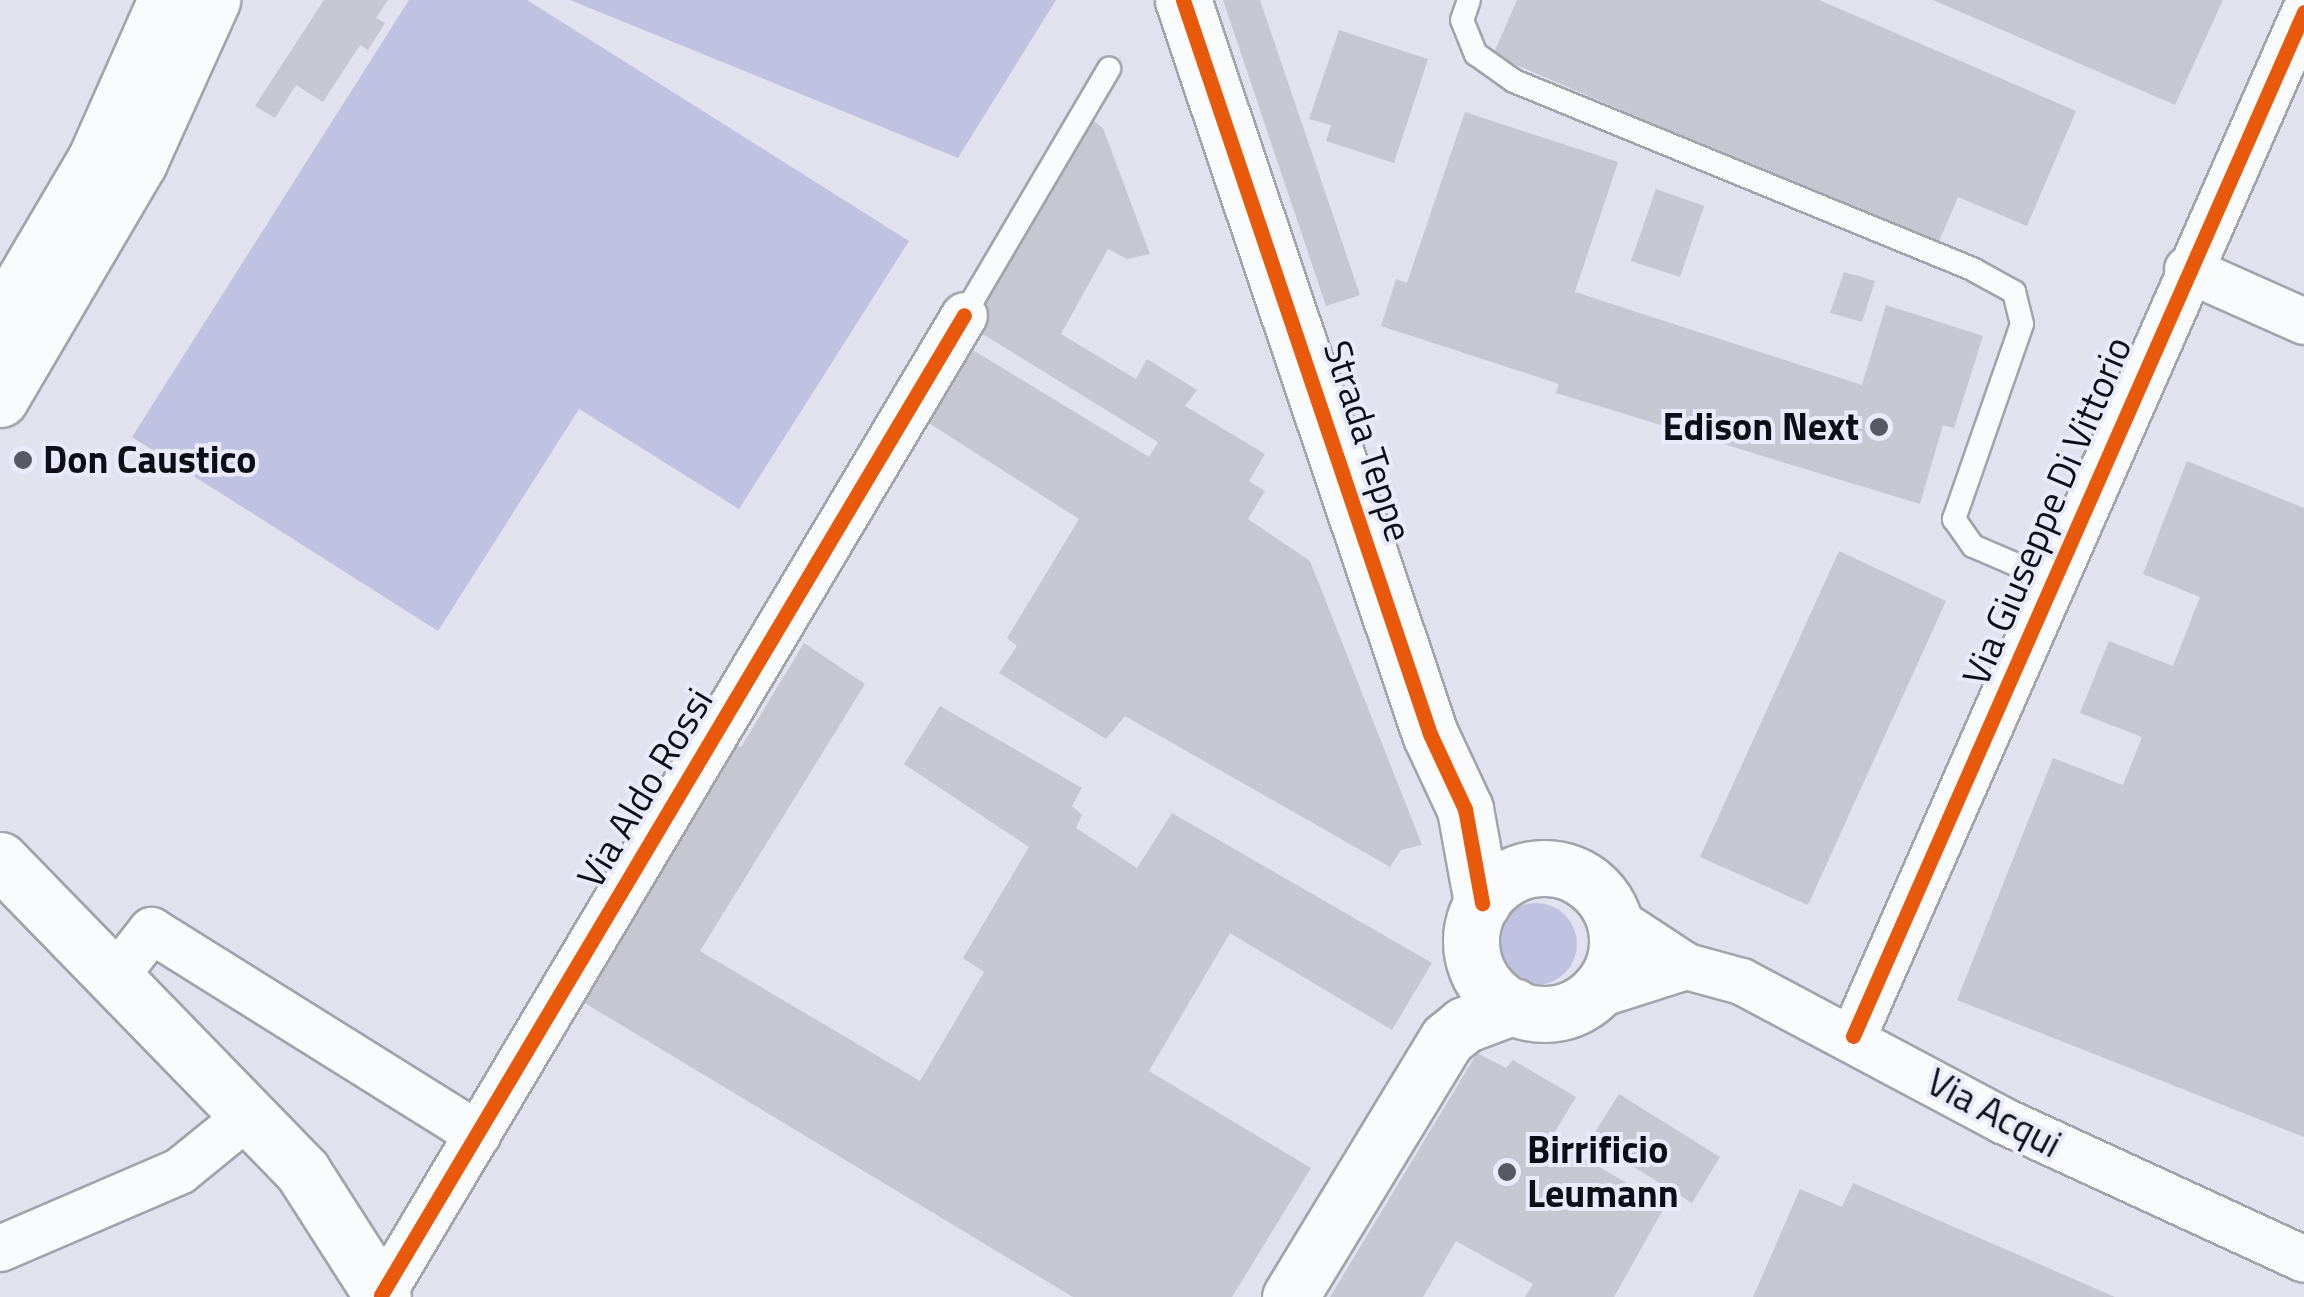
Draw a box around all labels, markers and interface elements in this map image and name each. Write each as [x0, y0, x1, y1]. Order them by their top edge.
street label: Via Giuseppe Di Vittorio [1953, 330, 2141, 692]
street label: Strada Teppe [1314, 335, 1422, 547]
place label: Edison Next [1663, 404, 1859, 450]
marker: Edison Next [1868, 416, 1890, 438]
place label: Don Caustico [43, 437, 256, 483]
marker: Don Caustico [12, 449, 34, 471]
street label: Via Aldo Rossi [568, 680, 722, 896]
street label: Via Acqui [1919, 1059, 2069, 1167]
place label: Birrificio Leumann [1527, 1127, 1679, 1216]
marker: Birrificio Leumann [1496, 1161, 1518, 1183]

